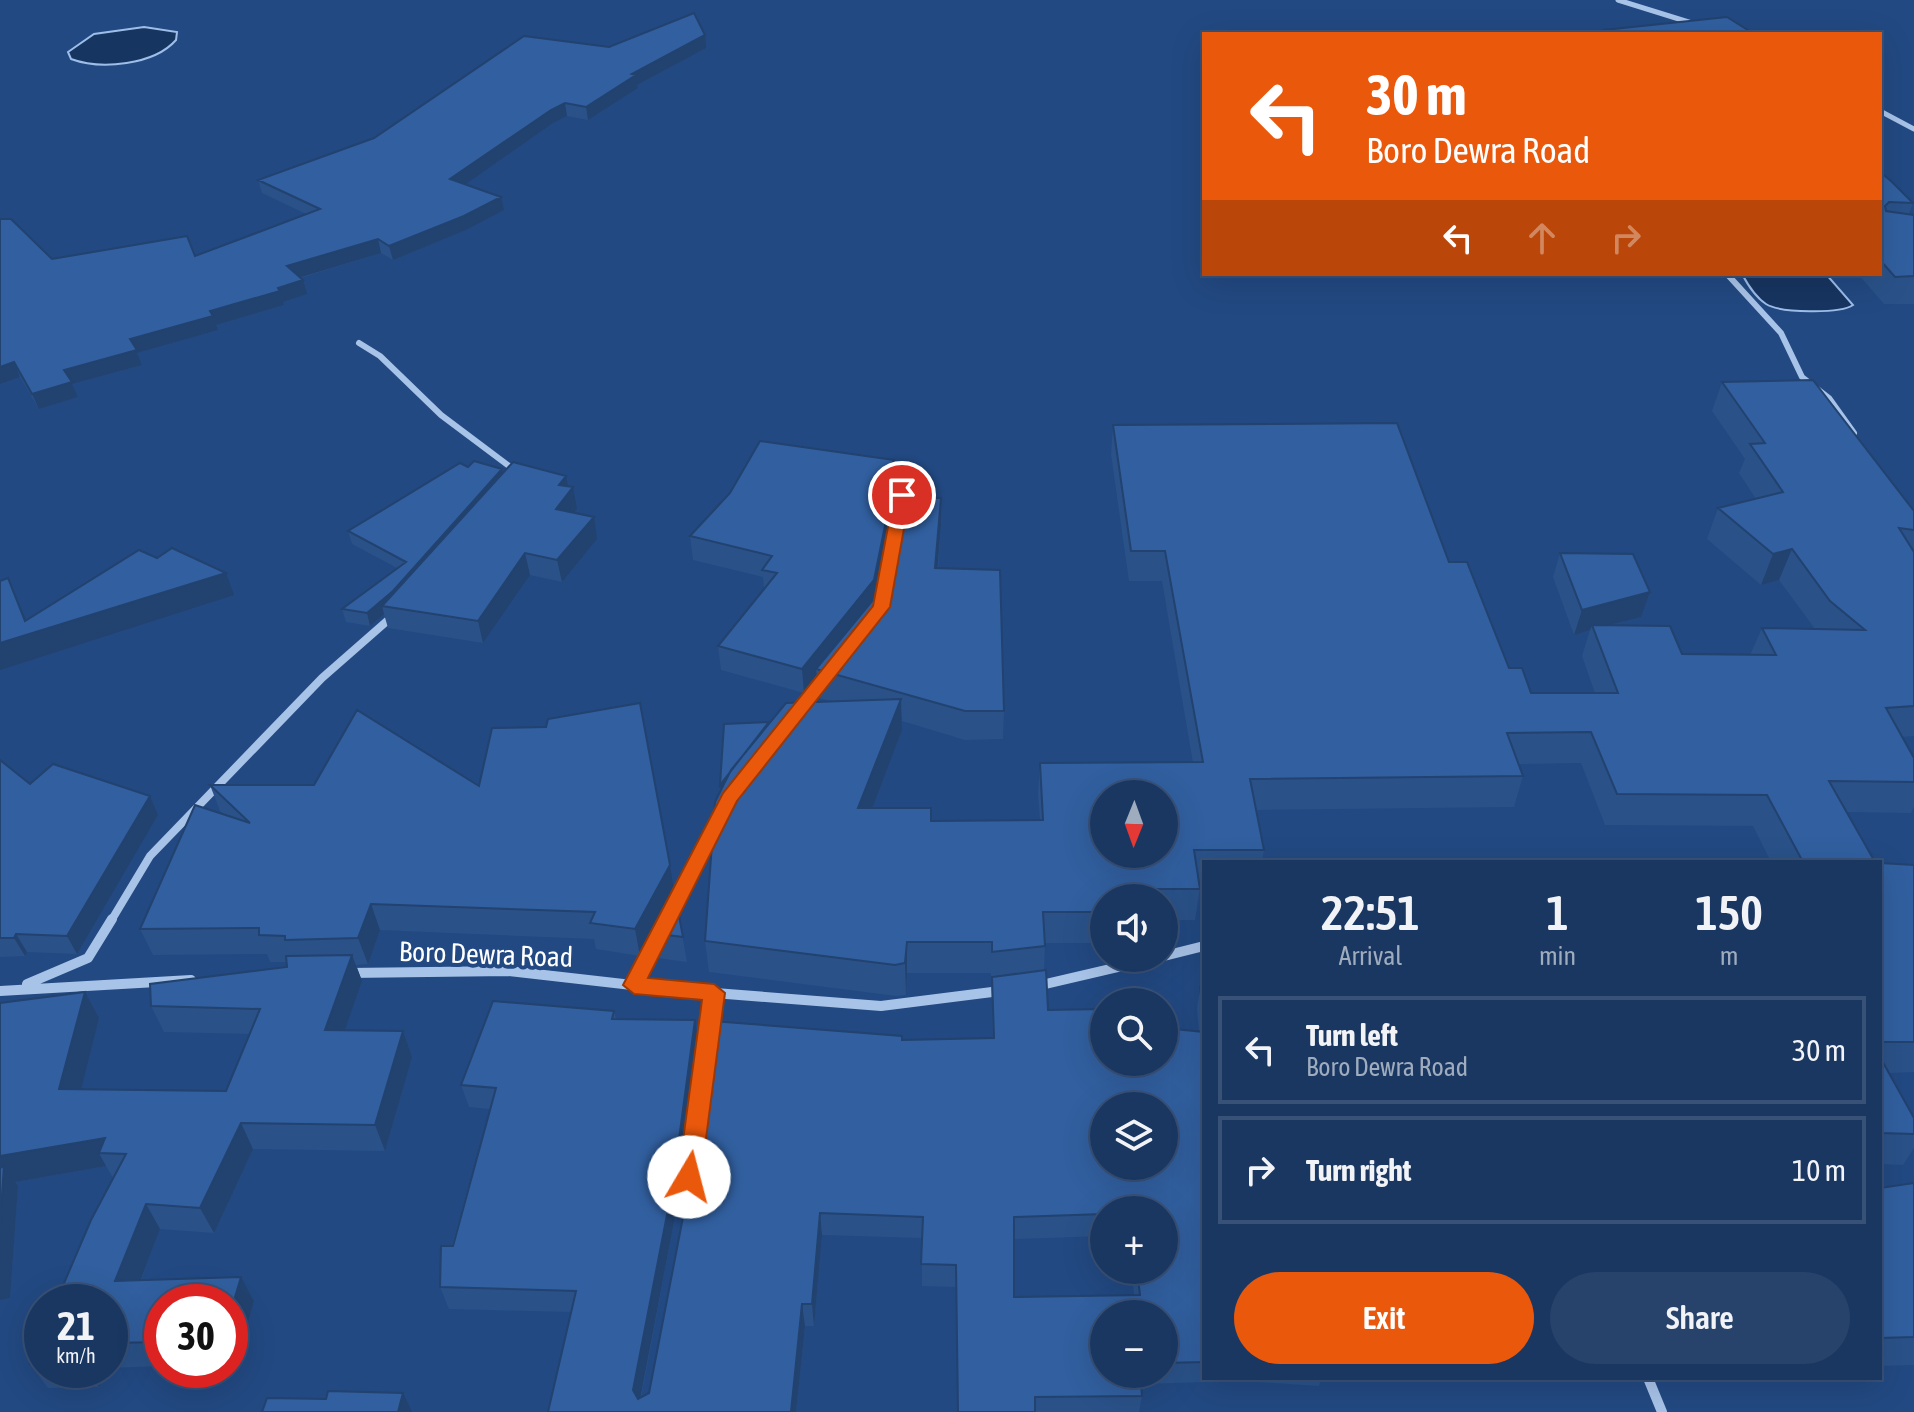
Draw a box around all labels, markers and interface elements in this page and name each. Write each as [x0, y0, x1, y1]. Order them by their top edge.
text: 30 m [1366, 63, 1467, 127]
icon: left [1234, 64, 1338, 168]
text: Boro Dewra Road [1366, 129, 1590, 171]
icon: left [1436, 216, 1480, 260]
icon: ahead [1520, 216, 1564, 260]
icon: right [1604, 216, 1648, 260]
pin [868, 461, 936, 529]
icon: arrive [880, 473, 924, 517]
north arrow [1090, 780, 1178, 868]
map controls [1090, 780, 1178, 1388]
button: sound [1090, 884, 1178, 972]
text: 22:51 [1321, 885, 1420, 940]
text: 1 [1546, 885, 1569, 940]
text: 150 [1695, 885, 1763, 940]
street label: Boro Dewra Road [398, 935, 574, 973]
text: Arrival [1339, 941, 1402, 971]
text: min [1539, 941, 1576, 971]
text: m [1720, 941, 1738, 971]
button: search [1090, 988, 1178, 1076]
text: Turn left [1306, 1018, 1398, 1052]
icon: left [1238, 1028, 1282, 1072]
text: 30 m [1792, 1033, 1846, 1067]
text: Boro Dewra Road [1306, 1052, 1468, 1082]
button: layers [1090, 1092, 1178, 1180]
position arrow [647, 1135, 731, 1219]
icon: right [1238, 1148, 1282, 1192]
text: Turn right [1306, 1153, 1412, 1187]
text: 10 m [1792, 1153, 1846, 1187]
button: + [1090, 1196, 1178, 1284]
button: Exit [1234, 1272, 1534, 1364]
button: Share [1550, 1272, 1850, 1364]
speed limit sign: 30 [144, 1284, 248, 1388]
button: − [1090, 1300, 1178, 1388]
text: 21 [57, 1303, 95, 1348]
text: km/h [56, 1344, 96, 1367]

